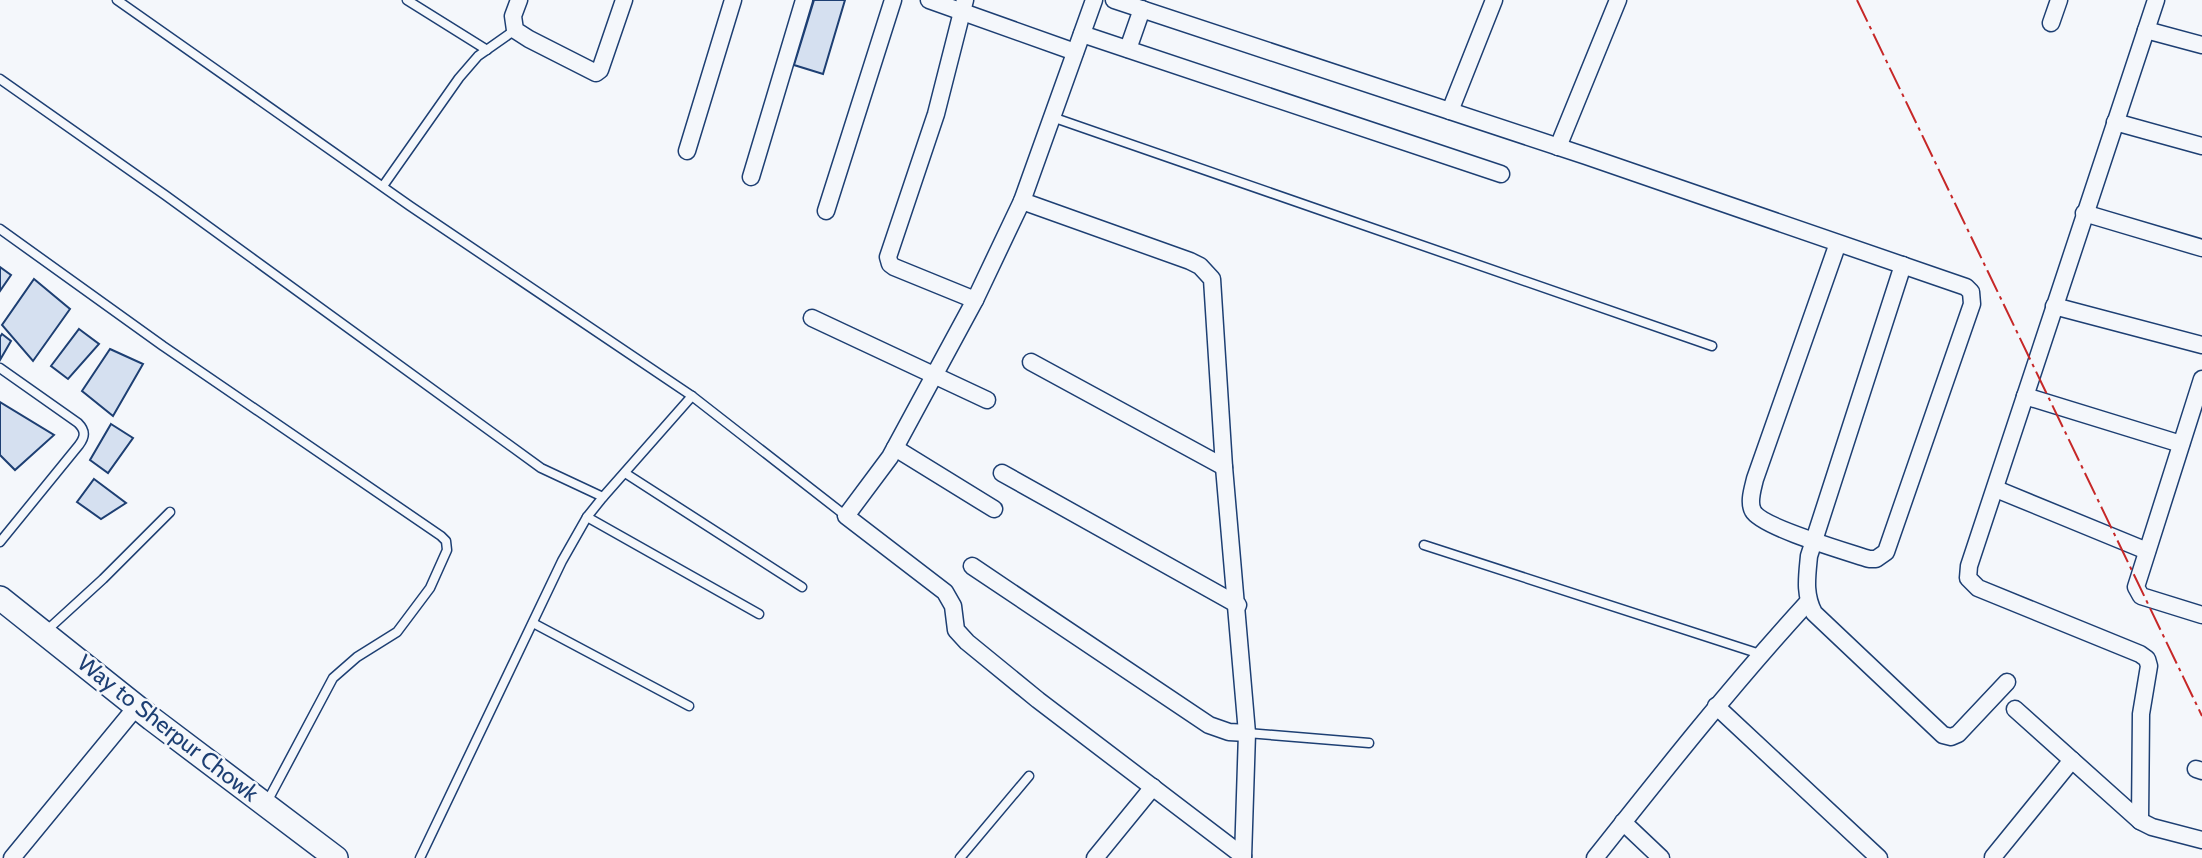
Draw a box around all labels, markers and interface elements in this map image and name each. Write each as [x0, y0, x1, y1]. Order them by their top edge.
street label: Way to Sherpur Chowk [72, 649, 265, 808]

